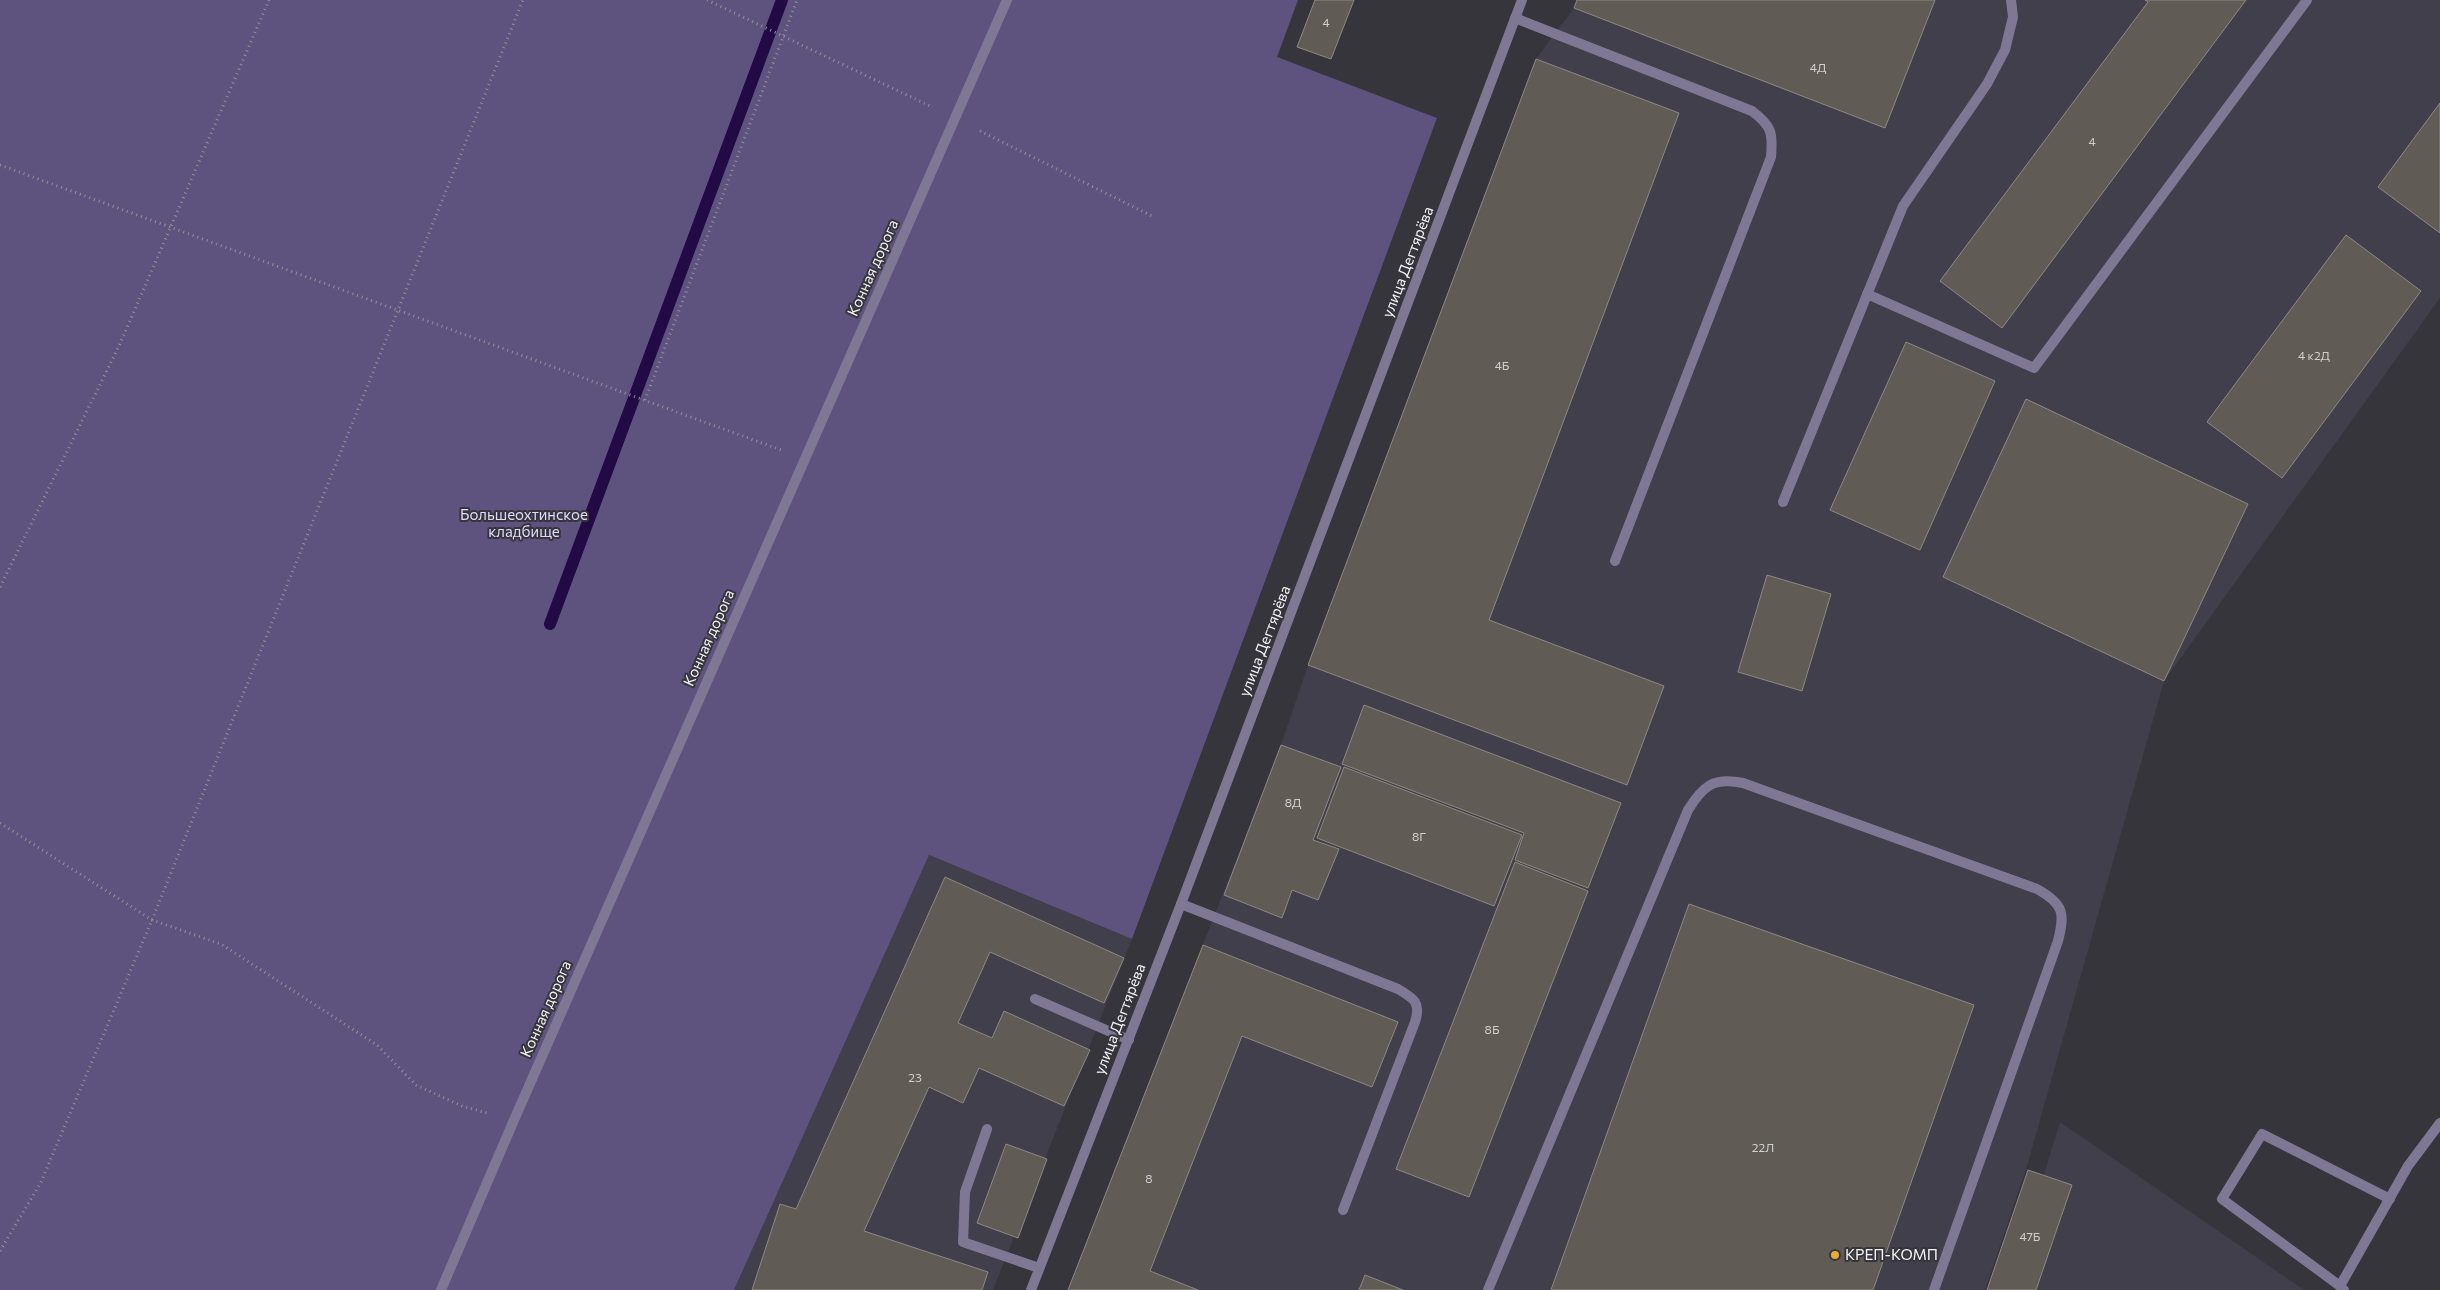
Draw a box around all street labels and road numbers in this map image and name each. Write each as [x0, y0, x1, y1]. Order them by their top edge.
street label: улица Дегтярёва [1378, 204, 1437, 320]
street label: Конная дорога [843, 216, 901, 319]
street label: улица Дегтярёва [1235, 583, 1294, 699]
street label: Конная дорога [679, 586, 737, 689]
street label: Конная дорога [516, 957, 574, 1060]
street label: улица Дегтярёва [1090, 961, 1149, 1077]

